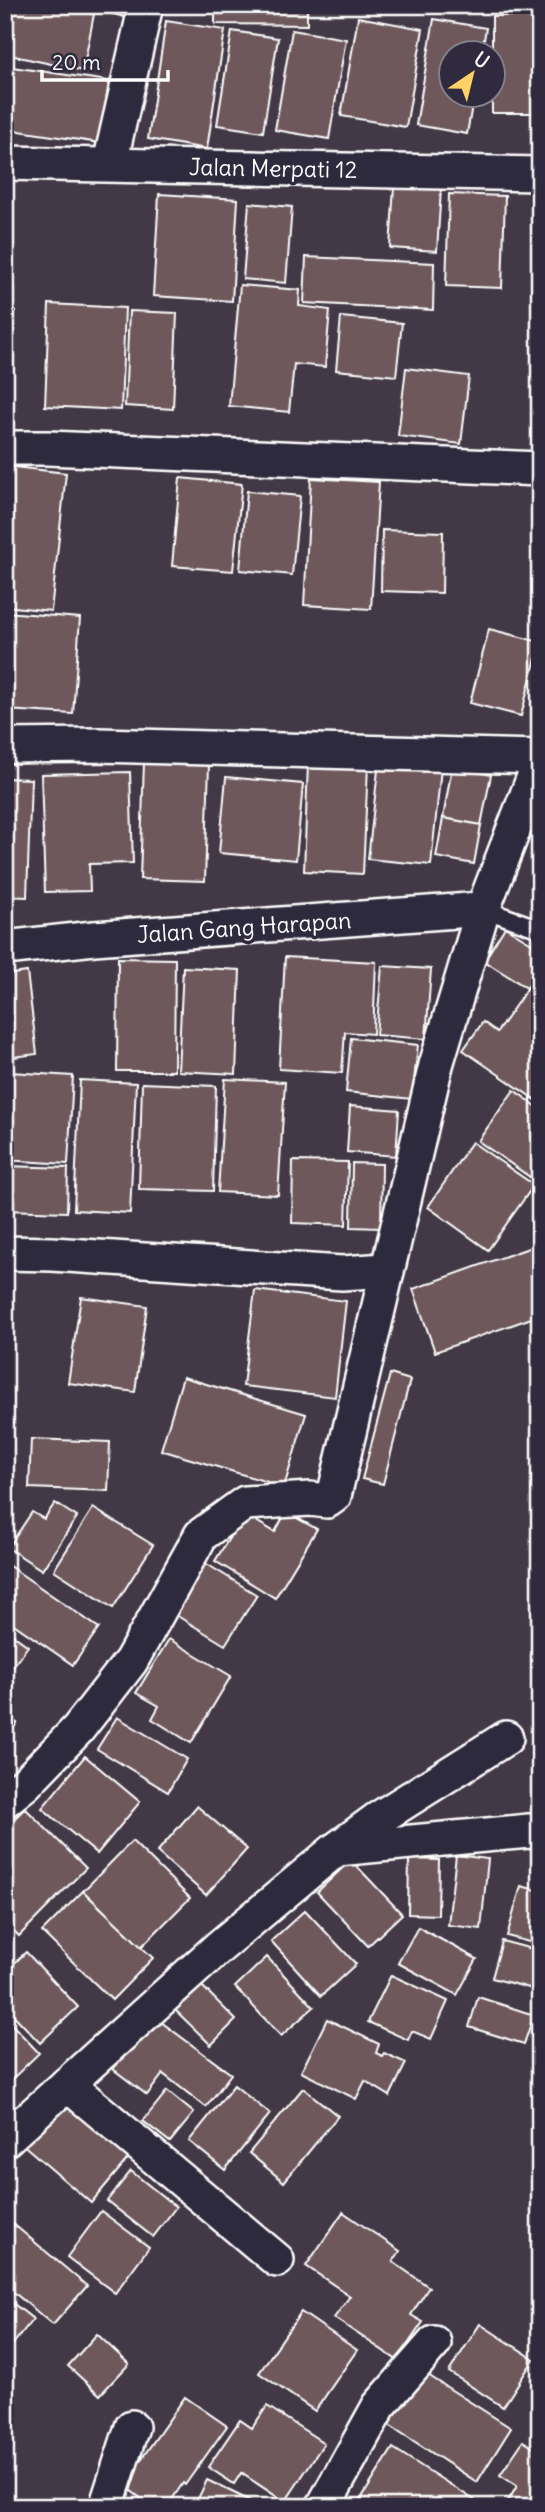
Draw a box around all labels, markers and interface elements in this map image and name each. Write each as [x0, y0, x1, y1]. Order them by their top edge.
scale bar [42, 38, 168, 82]
north arrow [436, 38, 506, 108]
text: U [470, 47, 494, 74]
text: 20 m [52, 49, 101, 76]
street label: Jalan Merpati 12 [189, 152, 357, 184]
street label: Jalan Gang Harapan [136, 905, 352, 949]

